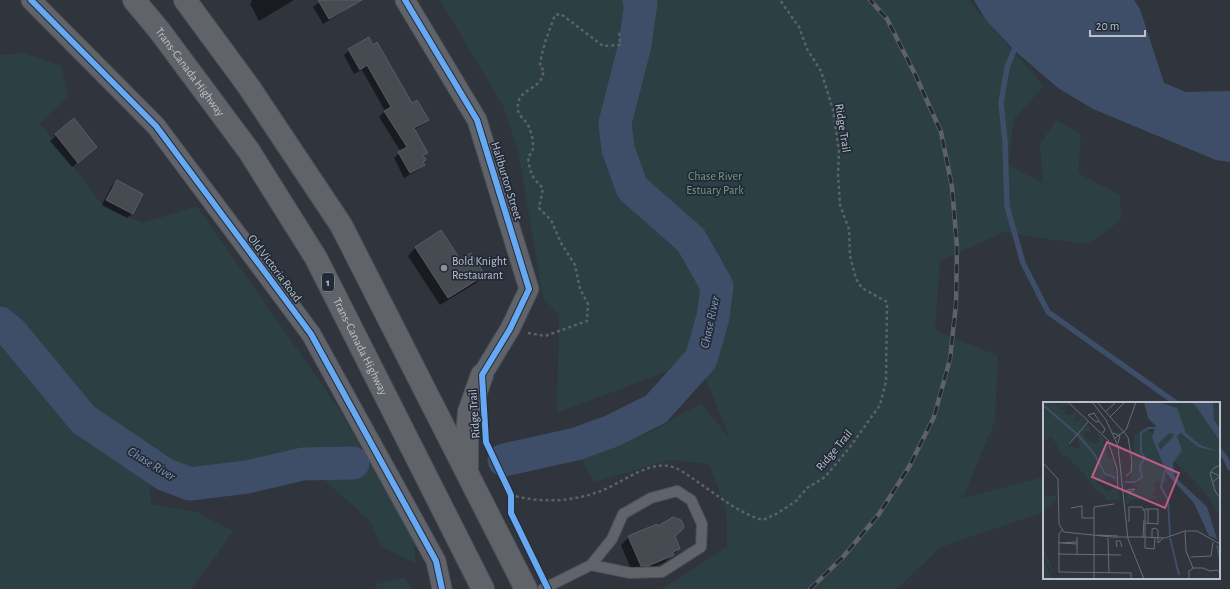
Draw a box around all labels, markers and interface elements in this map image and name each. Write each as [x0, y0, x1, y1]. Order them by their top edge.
scale bar [1090, 12, 1145, 38]
text: 20 m [1096, 20, 1119, 32]
street label: Trans-Canada Highway [153, 25, 227, 119]
street label: Ridge Trail [833, 103, 853, 153]
street label: Haliburton Street [489, 140, 525, 222]
park label: Chase River Estuary Park [686, 170, 744, 197]
street label: Old Victoria Road [246, 232, 304, 304]
place label: Bold Knight Restaurant [452, 255, 507, 281]
marker: Bold Knight Restaurant [439, 263, 449, 273]
road number: 1 [322, 273, 334, 291]
water label: Chase River [699, 294, 723, 350]
street label: Trans-Canada Highway [331, 296, 390, 397]
street label: Ridge Trail [466, 389, 482, 439]
inset map [1043, 402, 1220, 579]
street label: Ridge Trail [814, 427, 854, 473]
water label: Chase River [125, 445, 178, 484]

